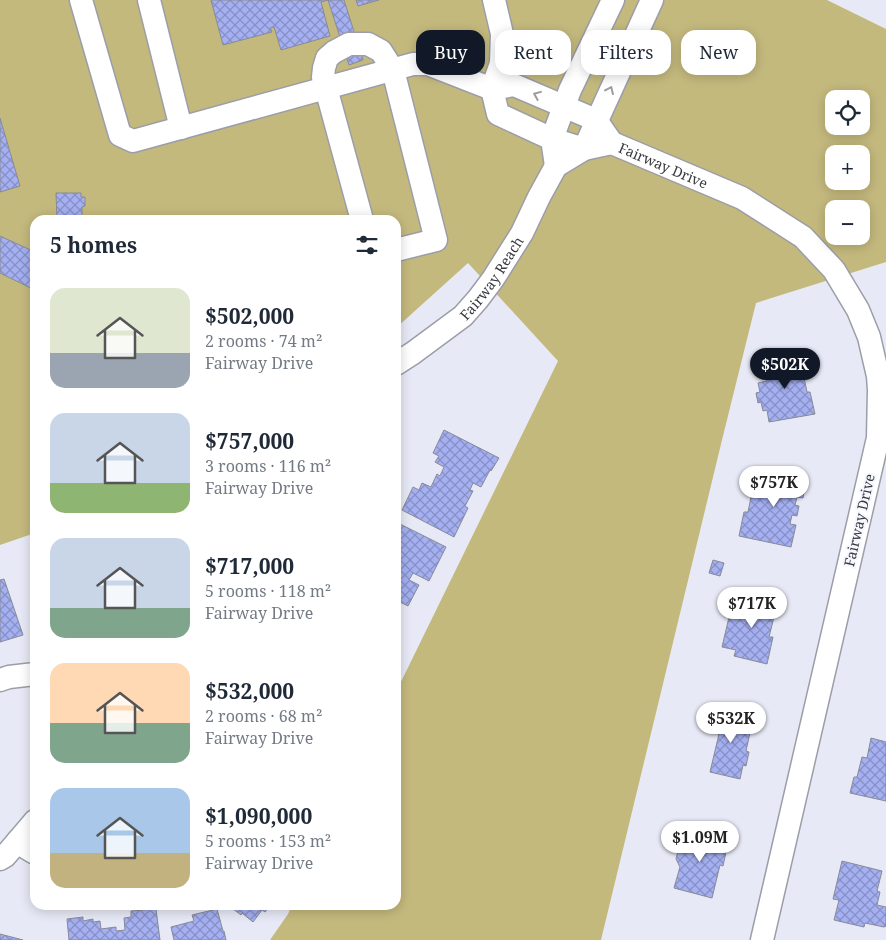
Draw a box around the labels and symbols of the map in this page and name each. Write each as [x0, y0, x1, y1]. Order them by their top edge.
one-way arrow [604, 86, 614, 95]
one-way arrow [533, 90, 542, 101]
street label: Fairway Drive [616, 138, 711, 192]
street label: Fairway Reach [455, 232, 527, 323]
pin: $502K [750, 348, 820, 390]
pin: $757K [739, 466, 809, 508]
street label: Fairway Drive [839, 472, 879, 568]
pin: $717K [717, 586, 787, 629]
pin: $532K [696, 702, 766, 744]
pin: $1.09M [659, 820, 741, 863]

